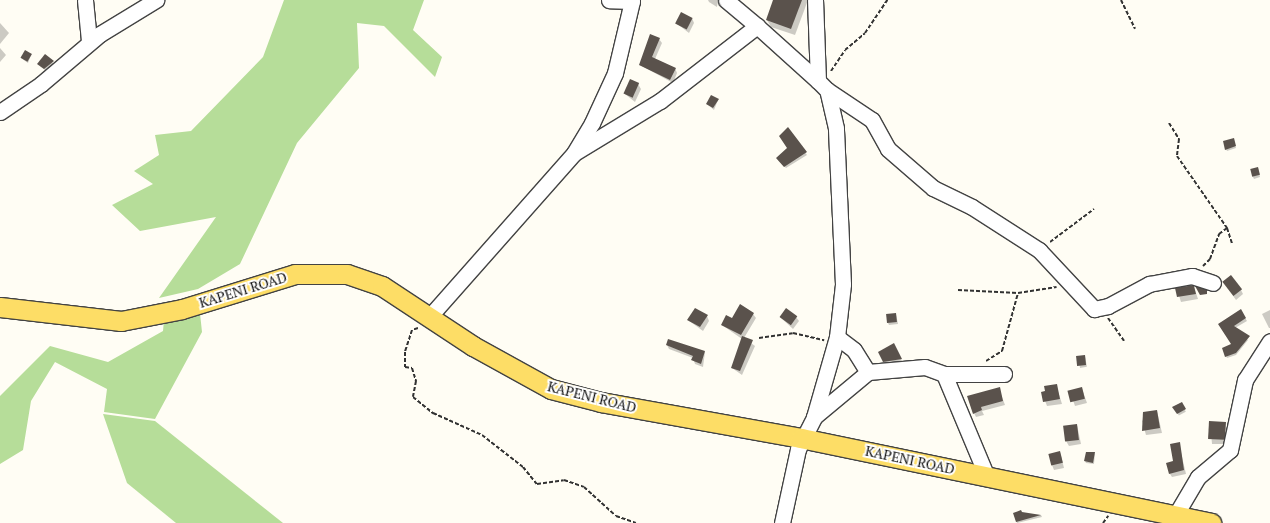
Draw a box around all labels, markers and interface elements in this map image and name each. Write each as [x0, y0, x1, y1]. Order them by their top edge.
street label: KAPENI ROAD [197, 269, 289, 311]
street label: KAPENI ROAD [546, 378, 638, 416]
street label: KAPENI ROAD [864, 442, 956, 478]

